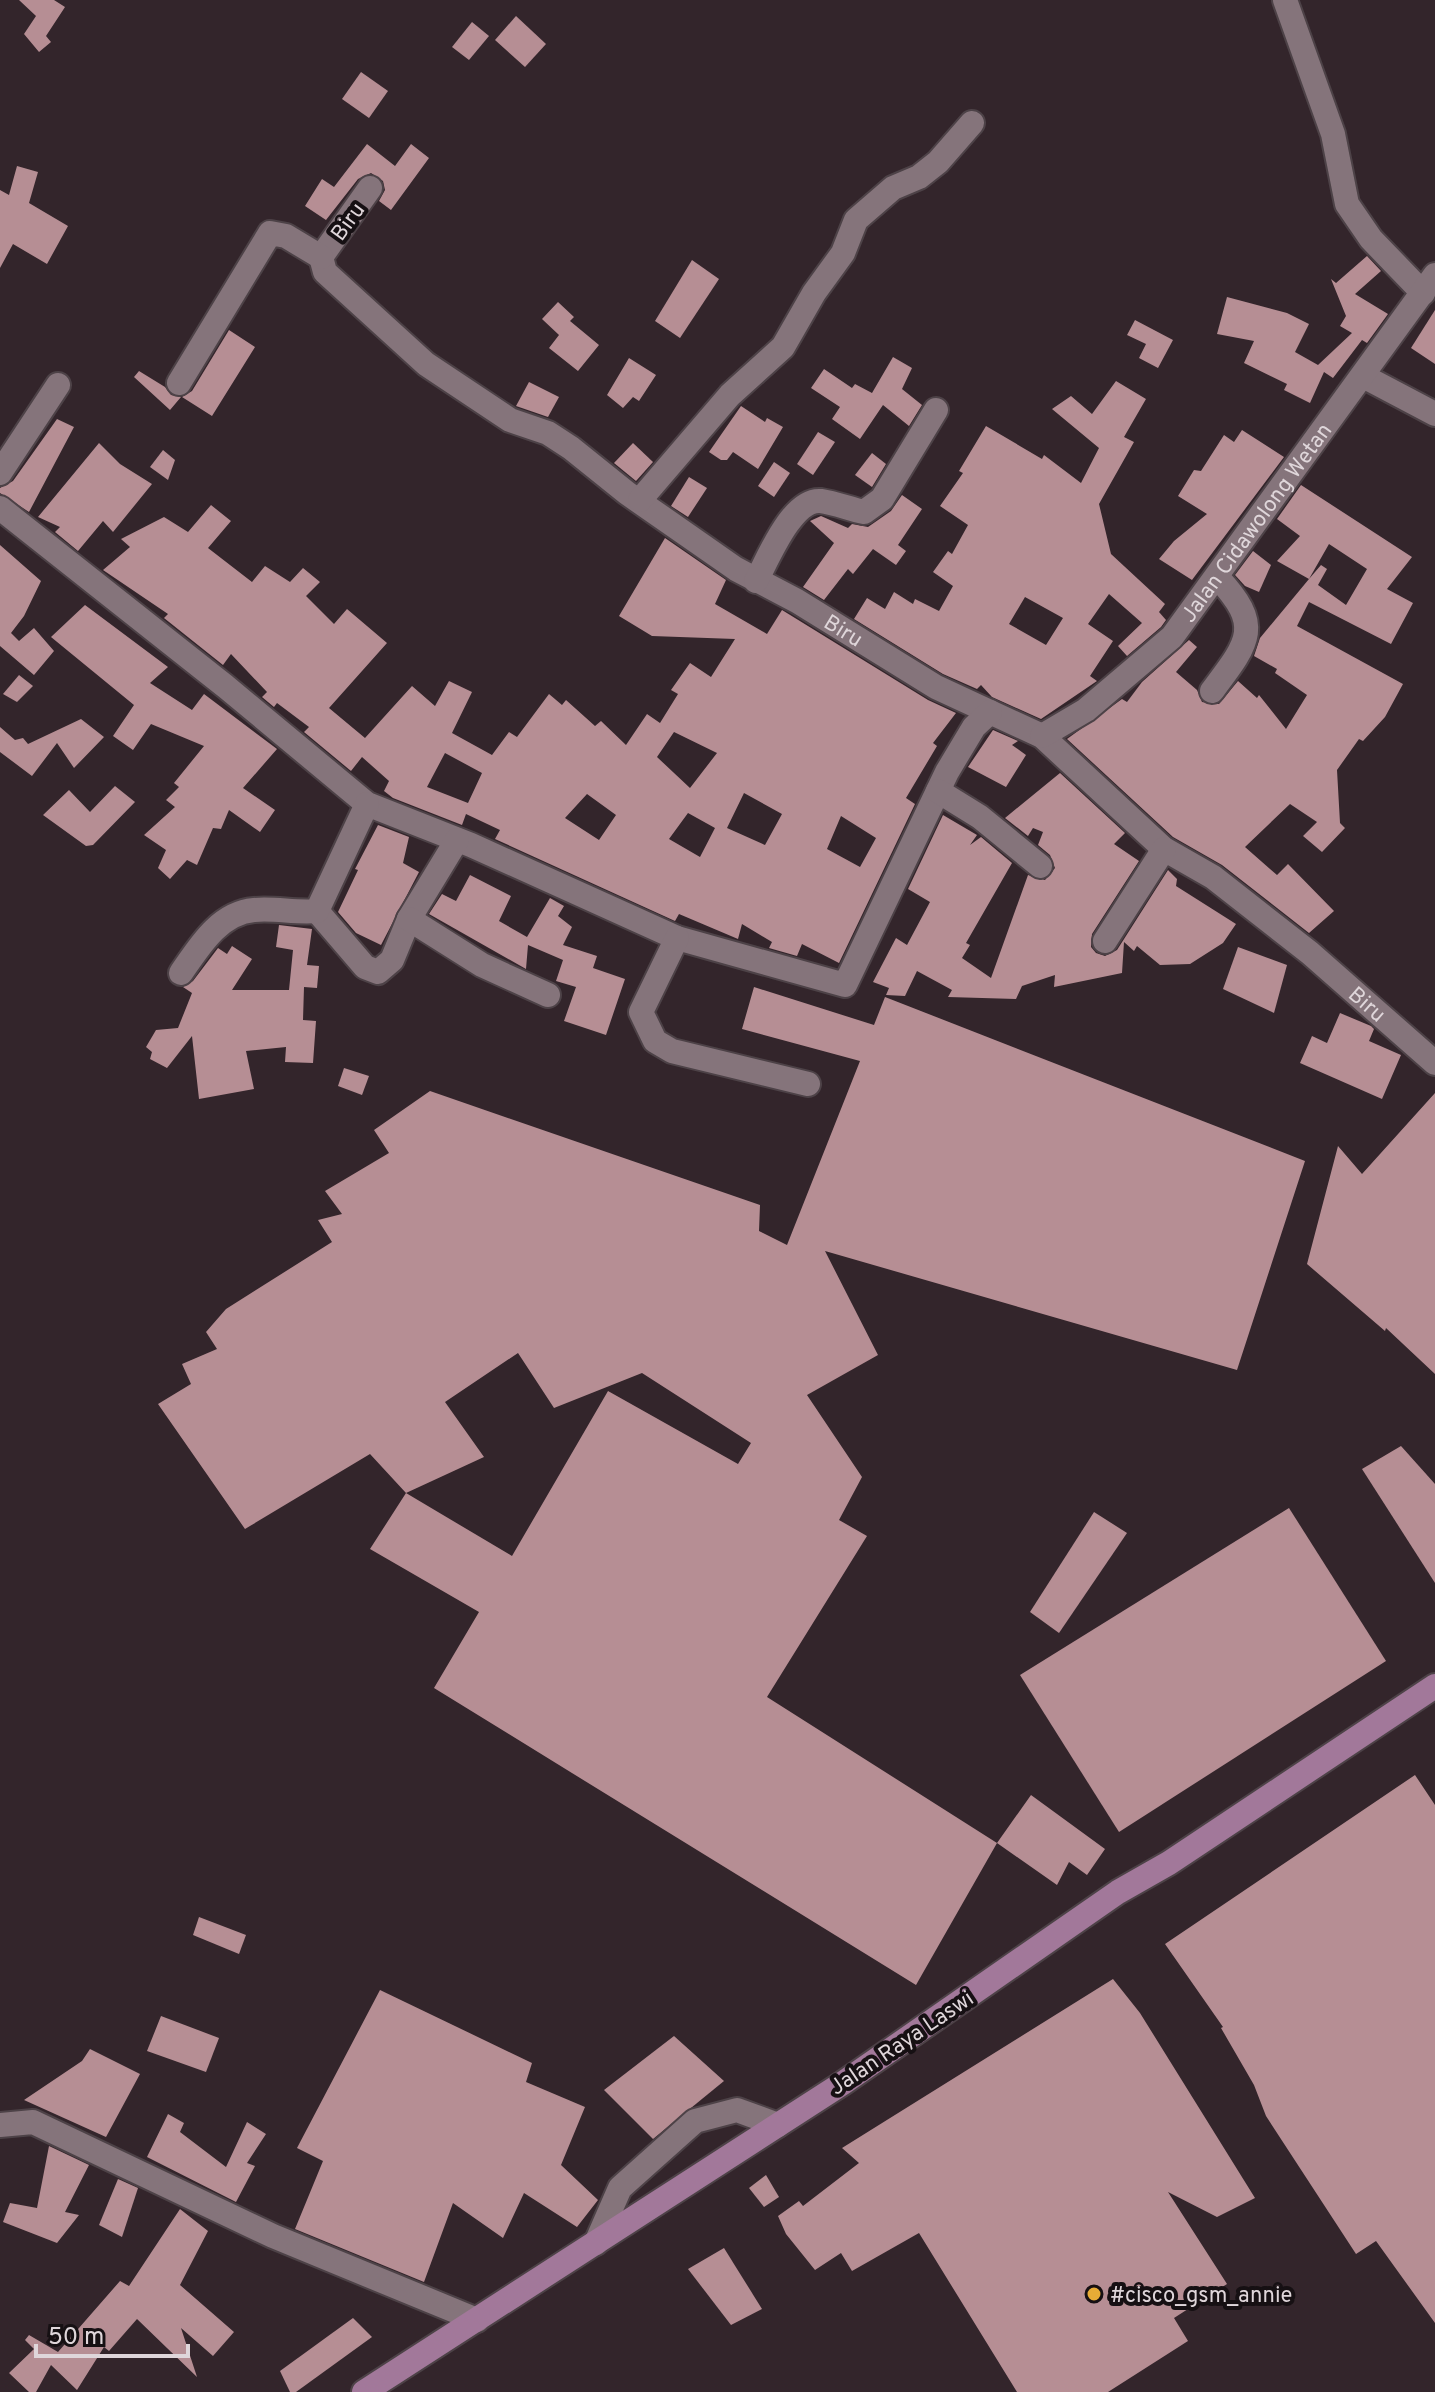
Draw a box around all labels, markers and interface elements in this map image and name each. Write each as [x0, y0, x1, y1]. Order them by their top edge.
street label: Biru [326, 198, 372, 247]
street label: Jalan Cidawolong Wetan [1176, 419, 1339, 629]
street label: Biru [818, 610, 867, 654]
street label: Biru [1342, 982, 1390, 1029]
street label: Jalan Raya Laswi [825, 1986, 980, 2102]
place label: #cisco_gsm_annie [1110, 2283, 1292, 2310]
marker: #cisco_gsm_annie [1085, 2285, 1103, 2303]
scale bar [36, 2308, 188, 2358]
text: 50 m [48, 2323, 104, 2353]

